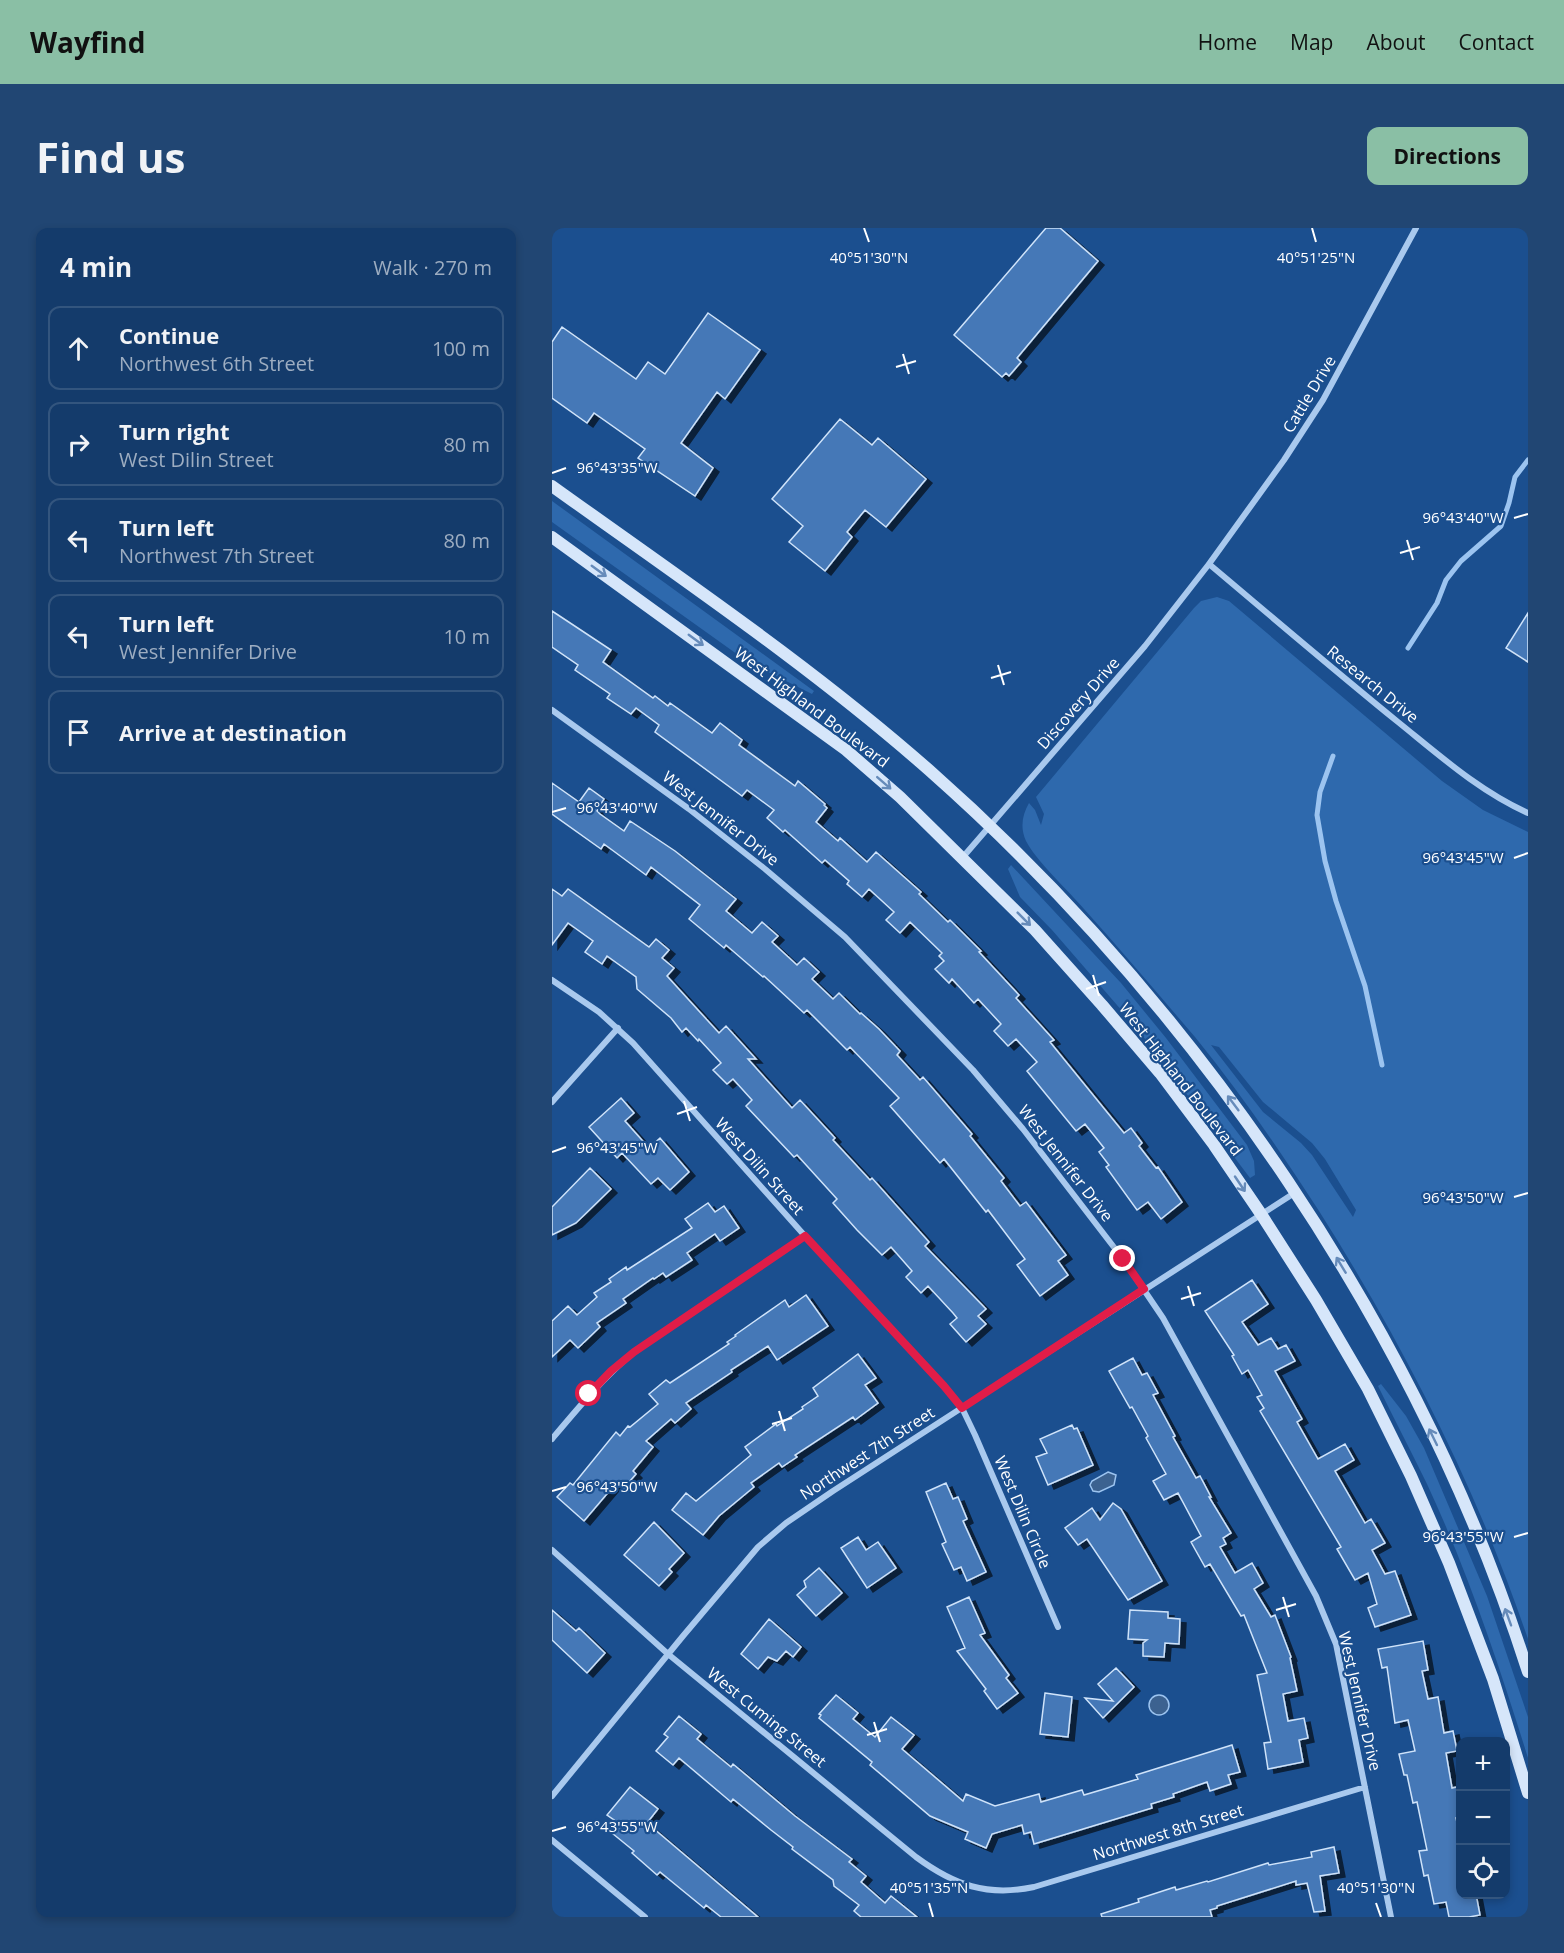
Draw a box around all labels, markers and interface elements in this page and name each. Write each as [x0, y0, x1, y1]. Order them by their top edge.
text: Wayfind [30, 23, 145, 61]
text: Home [1198, 28, 1257, 56]
text: Map [1290, 28, 1333, 56]
text: About [1366, 28, 1426, 56]
text: Contact [1459, 28, 1534, 56]
button: Directions [1367, 127, 1528, 185]
text: Find us [36, 128, 185, 185]
text: 40°51'30"N [830, 247, 908, 267]
text: 40°51'25"N [1277, 247, 1355, 267]
text: 4 min [60, 249, 132, 285]
text: Walk · 270 m [373, 254, 492, 281]
text: Continue [119, 320, 219, 350]
icon: ahead [62, 332, 95, 365]
text: 100 m [432, 335, 490, 362]
text: Northwest 6th Street [119, 350, 314, 377]
street label: Cattle Drive [1277, 351, 1341, 437]
text: Turn right [119, 416, 230, 446]
icon: right [62, 428, 95, 461]
text: 80 m [443, 431, 490, 458]
text: West Dilin Street [119, 446, 274, 473]
text: 96°43'35"W [577, 457, 658, 477]
text: 96°43'40"W [1423, 507, 1504, 527]
text: Turn left [119, 512, 214, 542]
icon: left [62, 524, 95, 557]
text: 80 m [443, 527, 490, 554]
text: Northwest 7th Street [119, 542, 314, 569]
one-way arrow [591, 565, 607, 577]
text: Turn left [119, 608, 214, 638]
icon: left [62, 620, 95, 653]
text: 10 m [443, 623, 490, 650]
one-way arrow [687, 634, 703, 647]
text: West Jennifer Drive [119, 638, 297, 665]
street label: Research Drive [1323, 640, 1423, 728]
street label: West Highland Boulevard [730, 642, 894, 772]
street label: Discovery Drive [1032, 652, 1124, 754]
icon: arrive [62, 716, 95, 749]
text: Arrive at destination [119, 717, 347, 747]
street label: West Jennifer Drive [658, 765, 784, 871]
one-way arrow [876, 777, 892, 790]
text: 96°43'40"W [577, 797, 658, 817]
text: 96°43'45"W [1423, 847, 1504, 867]
one-way arrow [1017, 912, 1032, 927]
street label: West Highland Boulevard [1114, 998, 1248, 1160]
one-way arrow [1227, 1095, 1240, 1111]
street label: West Jennifer Drive [1013, 1100, 1119, 1226]
street label: West Dilin Street [710, 1113, 810, 1220]
text: 96°43'45"W [577, 1137, 658, 1157]
one-way arrow [1234, 1175, 1246, 1192]
text: 96°43'50"W [1423, 1187, 1504, 1207]
route end [1109, 1245, 1135, 1271]
one-way arrow [1334, 1257, 1346, 1274]
route start [575, 1380, 601, 1406]
street label: Northwest 7th Street [796, 1401, 939, 1505]
one-way arrow [1427, 1429, 1439, 1446]
street label: West Dilin Circle [989, 1452, 1057, 1572]
text: 96°43'50"W [577, 1476, 658, 1496]
text: 96°43'55"W [1423, 1526, 1504, 1546]
one-way arrow [1502, 1608, 1513, 1627]
street label: West Jennifer Drive [1333, 1629, 1387, 1773]
street label: West Cuming Street [703, 1662, 831, 1772]
map controls [1456, 1737, 1510, 1899]
button: + [1456, 1737, 1510, 1791]
button: − [1456, 1791, 1510, 1845]
street label: Northwest 8th Street [1090, 1799, 1246, 1865]
text: 96°43'55"W [577, 1816, 658, 1836]
button: locate [1456, 1845, 1510, 1899]
text: 40°51'35"N [890, 1877, 968, 1897]
text: 40°51'30"N [1337, 1877, 1415, 1897]

